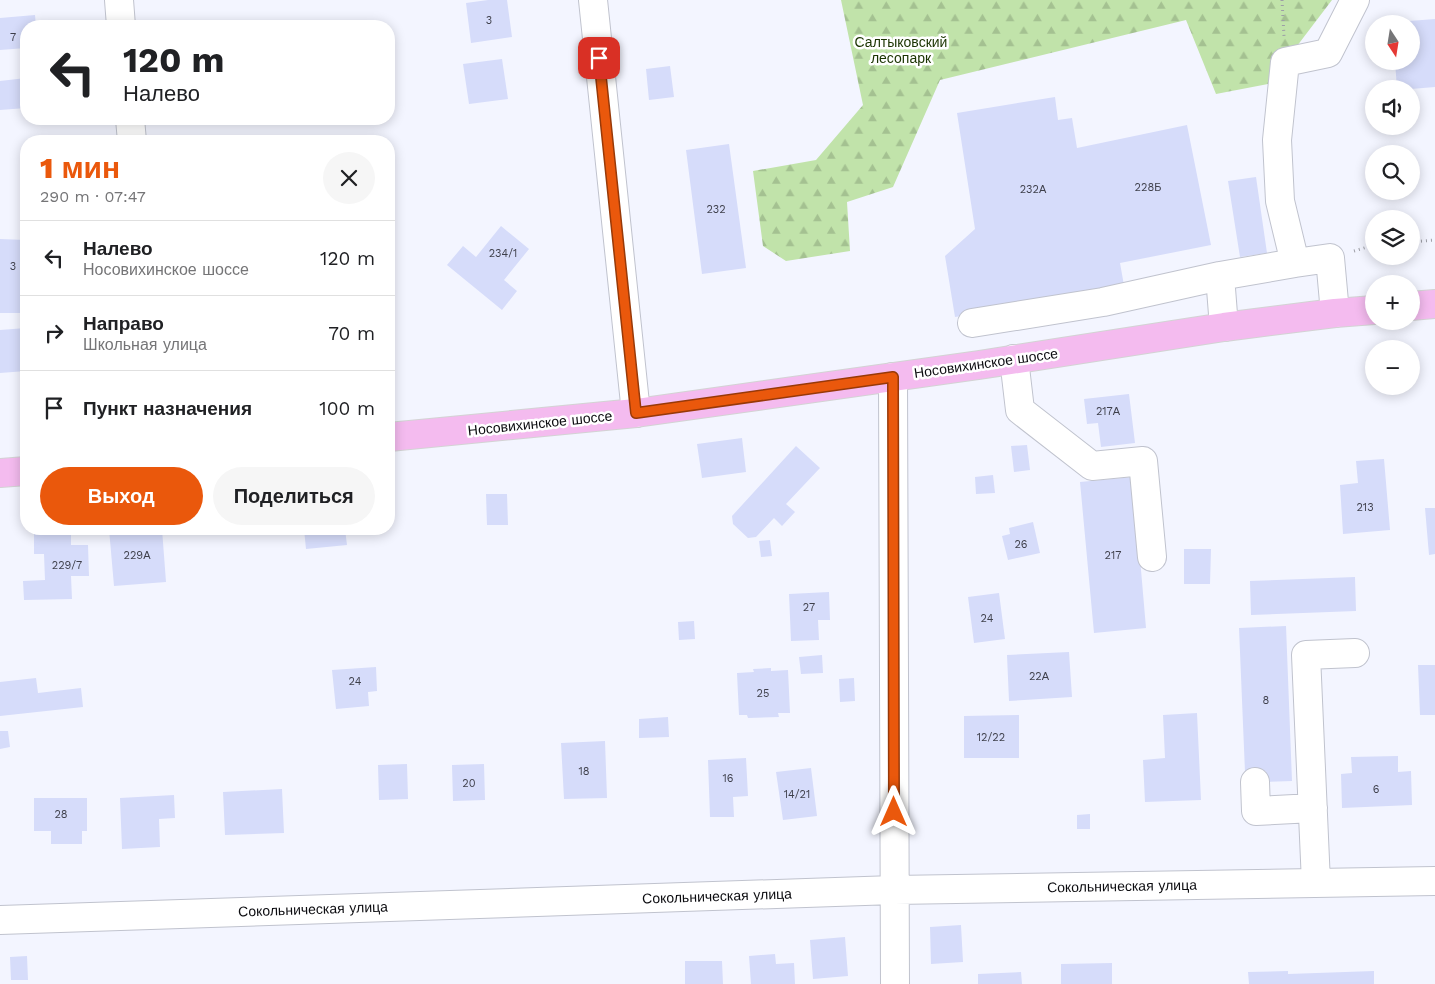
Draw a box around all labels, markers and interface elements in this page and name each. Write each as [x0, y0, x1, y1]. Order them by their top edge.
house number: 3 [486, 14, 492, 27]
north arrow [1365, 15, 1420, 70]
map controls [1365, 15, 1420, 395]
house number: 7 [10, 31, 16, 44]
park label: Салтыковский лесопарк [855, 34, 947, 66]
pin [578, 37, 620, 79]
text: 120 m [123, 39, 224, 81]
icon: left [40, 40, 105, 105]
icon: arrive [585, 44, 613, 72]
button: sound [1365, 80, 1420, 135]
text: Налево [123, 81, 200, 106]
button: search [1365, 145, 1420, 200]
text: 1 мин [40, 150, 120, 185]
button: close [323, 152, 375, 204]
house number: 228Б [1135, 181, 1161, 194]
house number: 232А [1020, 183, 1047, 196]
text: 290 m · 07:47 [40, 187, 146, 206]
house number: 232 [706, 203, 726, 216]
button: layers [1365, 210, 1420, 265]
text: Налево [83, 237, 153, 260]
icon: left [40, 244, 68, 272]
text: 120 m [320, 247, 375, 270]
house number: 234/1 [489, 247, 517, 260]
house number: 3 [10, 260, 16, 273]
text: Носовихинское шоссе [83, 260, 249, 279]
button: + [1365, 275, 1420, 330]
text: Направо [83, 312, 164, 335]
icon: right [40, 319, 68, 347]
text: 70 m [328, 322, 375, 345]
text: Школьная улица [83, 335, 207, 354]
button: − [1365, 340, 1420, 395]
street label: Носовихинское шоссе [913, 345, 1059, 381]
icon: arrive [40, 394, 68, 422]
text: Пункт назначения [83, 397, 252, 420]
text: 100 m [319, 397, 375, 420]
house number: 217А [1096, 405, 1121, 418]
street label: Носовихинское шоссе [467, 407, 613, 439]
button: Выход [40, 467, 203, 525]
button: Поделиться [213, 467, 375, 525]
house number: 213 [1356, 501, 1374, 514]
house number: 26 [1014, 538, 1028, 551]
house number: 229А [124, 549, 151, 562]
house number: 217 [1105, 549, 1121, 562]
house number: 229/7 [52, 559, 82, 572]
house number: 27 [803, 601, 815, 614]
house number: 24 [981, 612, 994, 625]
house number: 22А [1029, 670, 1050, 683]
house number: 24 [349, 675, 362, 688]
house number: 25 [757, 687, 769, 700]
house number: 8 [1263, 694, 1270, 707]
house number: 12/22 [977, 731, 1005, 744]
house number: 18 [578, 765, 590, 778]
house number: 16 [723, 772, 734, 785]
house number: 20 [462, 777, 476, 790]
house number: 6 [1373, 783, 1380, 796]
position arrow [867, 785, 919, 837]
house number: 14/21 [784, 788, 810, 801]
house number: 28 [54, 808, 68, 821]
street label: Сокольническая улица [1047, 877, 1197, 895]
street label: Сокольническая улица [642, 885, 792, 907]
street label: Сокольническая улица [238, 898, 388, 920]

